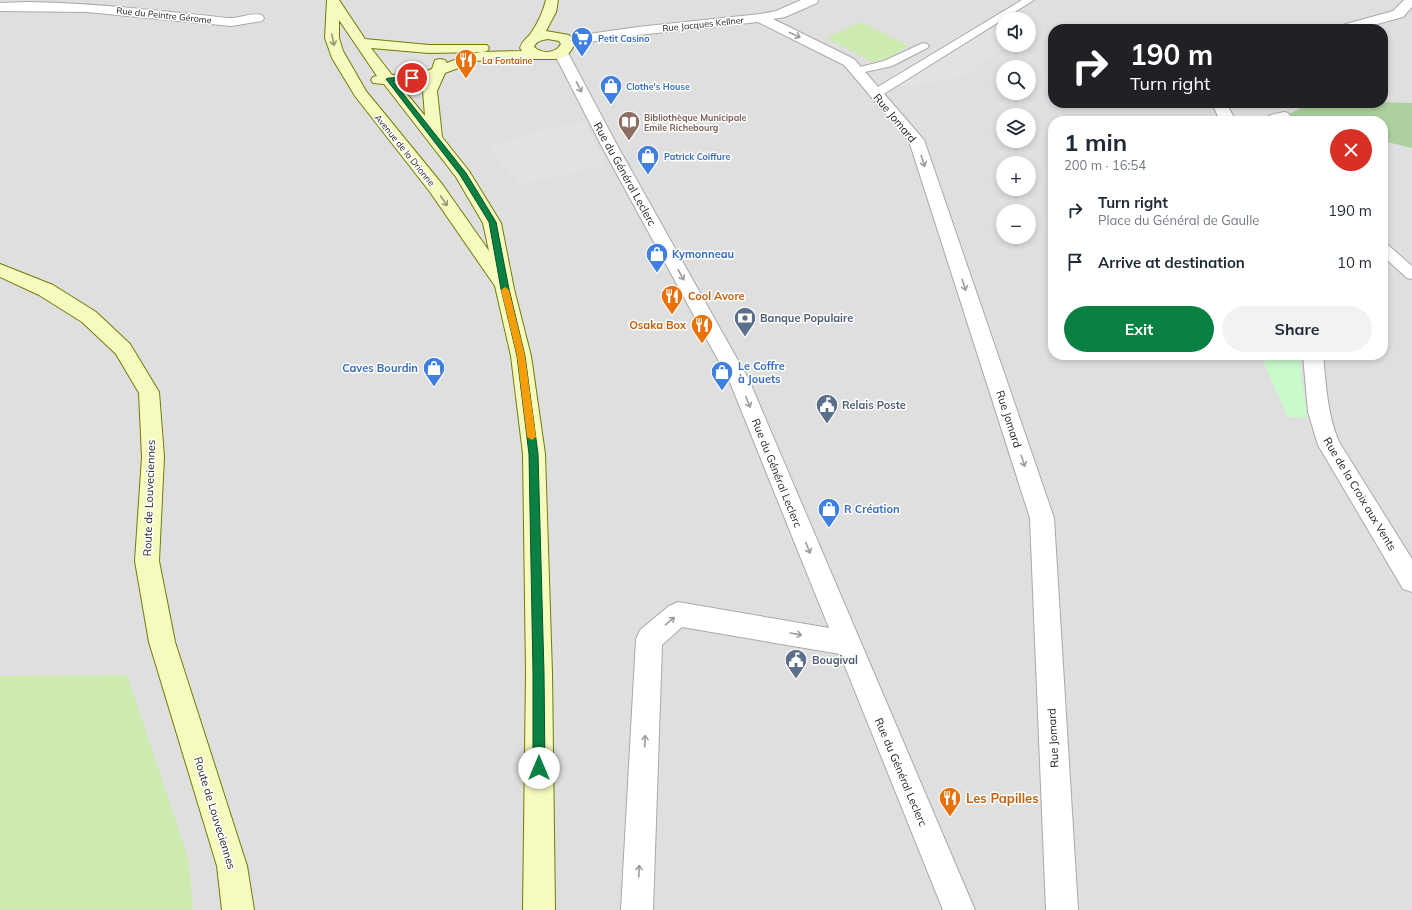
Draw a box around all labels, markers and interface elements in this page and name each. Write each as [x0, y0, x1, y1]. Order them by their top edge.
street label: Rue du Peintre Gérome [116, 5, 212, 25]
map controls [996, 12, 1036, 244]
button: sound [996, 12, 1036, 52]
street label: Rue Jacques Kellner [662, 14, 745, 34]
supermarket icon: Petit Casino [569, 25, 595, 58]
one-way arrow [789, 32, 801, 39]
one-way arrow [330, 33, 338, 46]
place label: Petit Casino [598, 33, 650, 44]
text: 190 m [1130, 37, 1213, 72]
icon: right [1064, 40, 1116, 92]
restaurant icon: La Fontaine [453, 47, 479, 80]
place label: La Fontaine [482, 55, 533, 66]
button: search [996, 60, 1036, 100]
pin [395, 61, 429, 95]
icon: arrive [401, 67, 423, 89]
text: Turn right [1130, 72, 1210, 95]
shop icon: Clothe's House [598, 73, 624, 106]
one-way arrow [576, 81, 583, 93]
place label: Clothe's House [626, 81, 690, 92]
street label: Rue Jomard [871, 91, 919, 145]
button: layers [996, 108, 1036, 148]
library icon: Bibliothèque Municipale Emile Richebourg [616, 109, 642, 142]
street label: Avenue de la Drionne [373, 112, 437, 188]
place label: Bibliothèque Municipale Emile Richebourg [644, 112, 747, 133]
street label: Rue du Général Leclerc [591, 120, 660, 229]
text: 1 min [1064, 127, 1127, 157]
button: close [1330, 129, 1372, 171]
shop icon: Patrick Coiffure [635, 143, 661, 176]
place label: Patrick Coiffure [664, 151, 730, 162]
one-way arrow [920, 155, 928, 167]
button: + [996, 156, 1036, 196]
text: 200 m · 16:54 [1064, 157, 1146, 173]
text: Turn right [1098, 193, 1168, 212]
one-way arrow [441, 195, 449, 207]
icon: right [1064, 199, 1086, 221]
text: 190 m [1328, 201, 1372, 220]
button: − [996, 204, 1036, 244]
text: Place du Général de Gaulle [1098, 212, 1259, 228]
shop icon: Kymonneau [644, 241, 670, 274]
place label: Kymonneau [672, 247, 734, 261]
icon: arrive [1064, 251, 1086, 273]
text: Arrive at destination [1098, 253, 1245, 272]
text: 10 m [1337, 253, 1372, 272]
one-way arrow [678, 269, 685, 281]
one-way arrow [961, 278, 969, 290]
restaurant icon: Cool Avore [659, 283, 685, 316]
place label: Cool Avore [688, 289, 745, 303]
bank icon: Banque Populaire [732, 305, 758, 338]
button: Exit [1064, 306, 1214, 352]
button: Share [1222, 306, 1372, 352]
place label: Banque Populaire [760, 311, 853, 325]
restaurant icon: Osaka Box [689, 312, 715, 345]
place label: Osaka Box [629, 318, 687, 332]
shop icon: Caves Bourdin [421, 355, 447, 388]
shop icon: Le Coffre à Jouets [709, 359, 735, 392]
place label: Le Coffre à Jouets [738, 359, 785, 386]
place label: Caves Bourdin [342, 361, 418, 375]
street label: Rue Jomard [993, 389, 1025, 449]
public building icon: Relais Poste [814, 392, 840, 425]
one-way arrow [745, 396, 752, 408]
place label: Relais Poste [842, 398, 906, 412]
street label: Rue du Général Leclerc [749, 416, 806, 530]
street label: Rue de la Croix aux Vents [1321, 435, 1399, 553]
street label: Route de Louveciennes [140, 439, 158, 557]
one-way arrow [1020, 455, 1027, 468]
shop icon: R Création [816, 496, 842, 529]
place label: R Création [844, 502, 900, 516]
one-way arrow [805, 542, 813, 554]
one-way arrow [664, 616, 675, 625]
one-way arrow [789, 631, 802, 639]
public building icon: Bougival [783, 647, 809, 680]
place label: Bougival [812, 653, 858, 667]
street label: Rue Jomard [1044, 708, 1062, 768]
street label: Rue du Général Leclerc [872, 716, 930, 829]
one-way arrow [641, 735, 648, 748]
position arrow [518, 747, 560, 789]
street label: Route de Louveciennes [191, 755, 239, 871]
restaurant icon: Les Papilles [937, 785, 963, 818]
place label: Les Papilles [966, 790, 1039, 806]
one-way arrow [635, 865, 643, 878]

